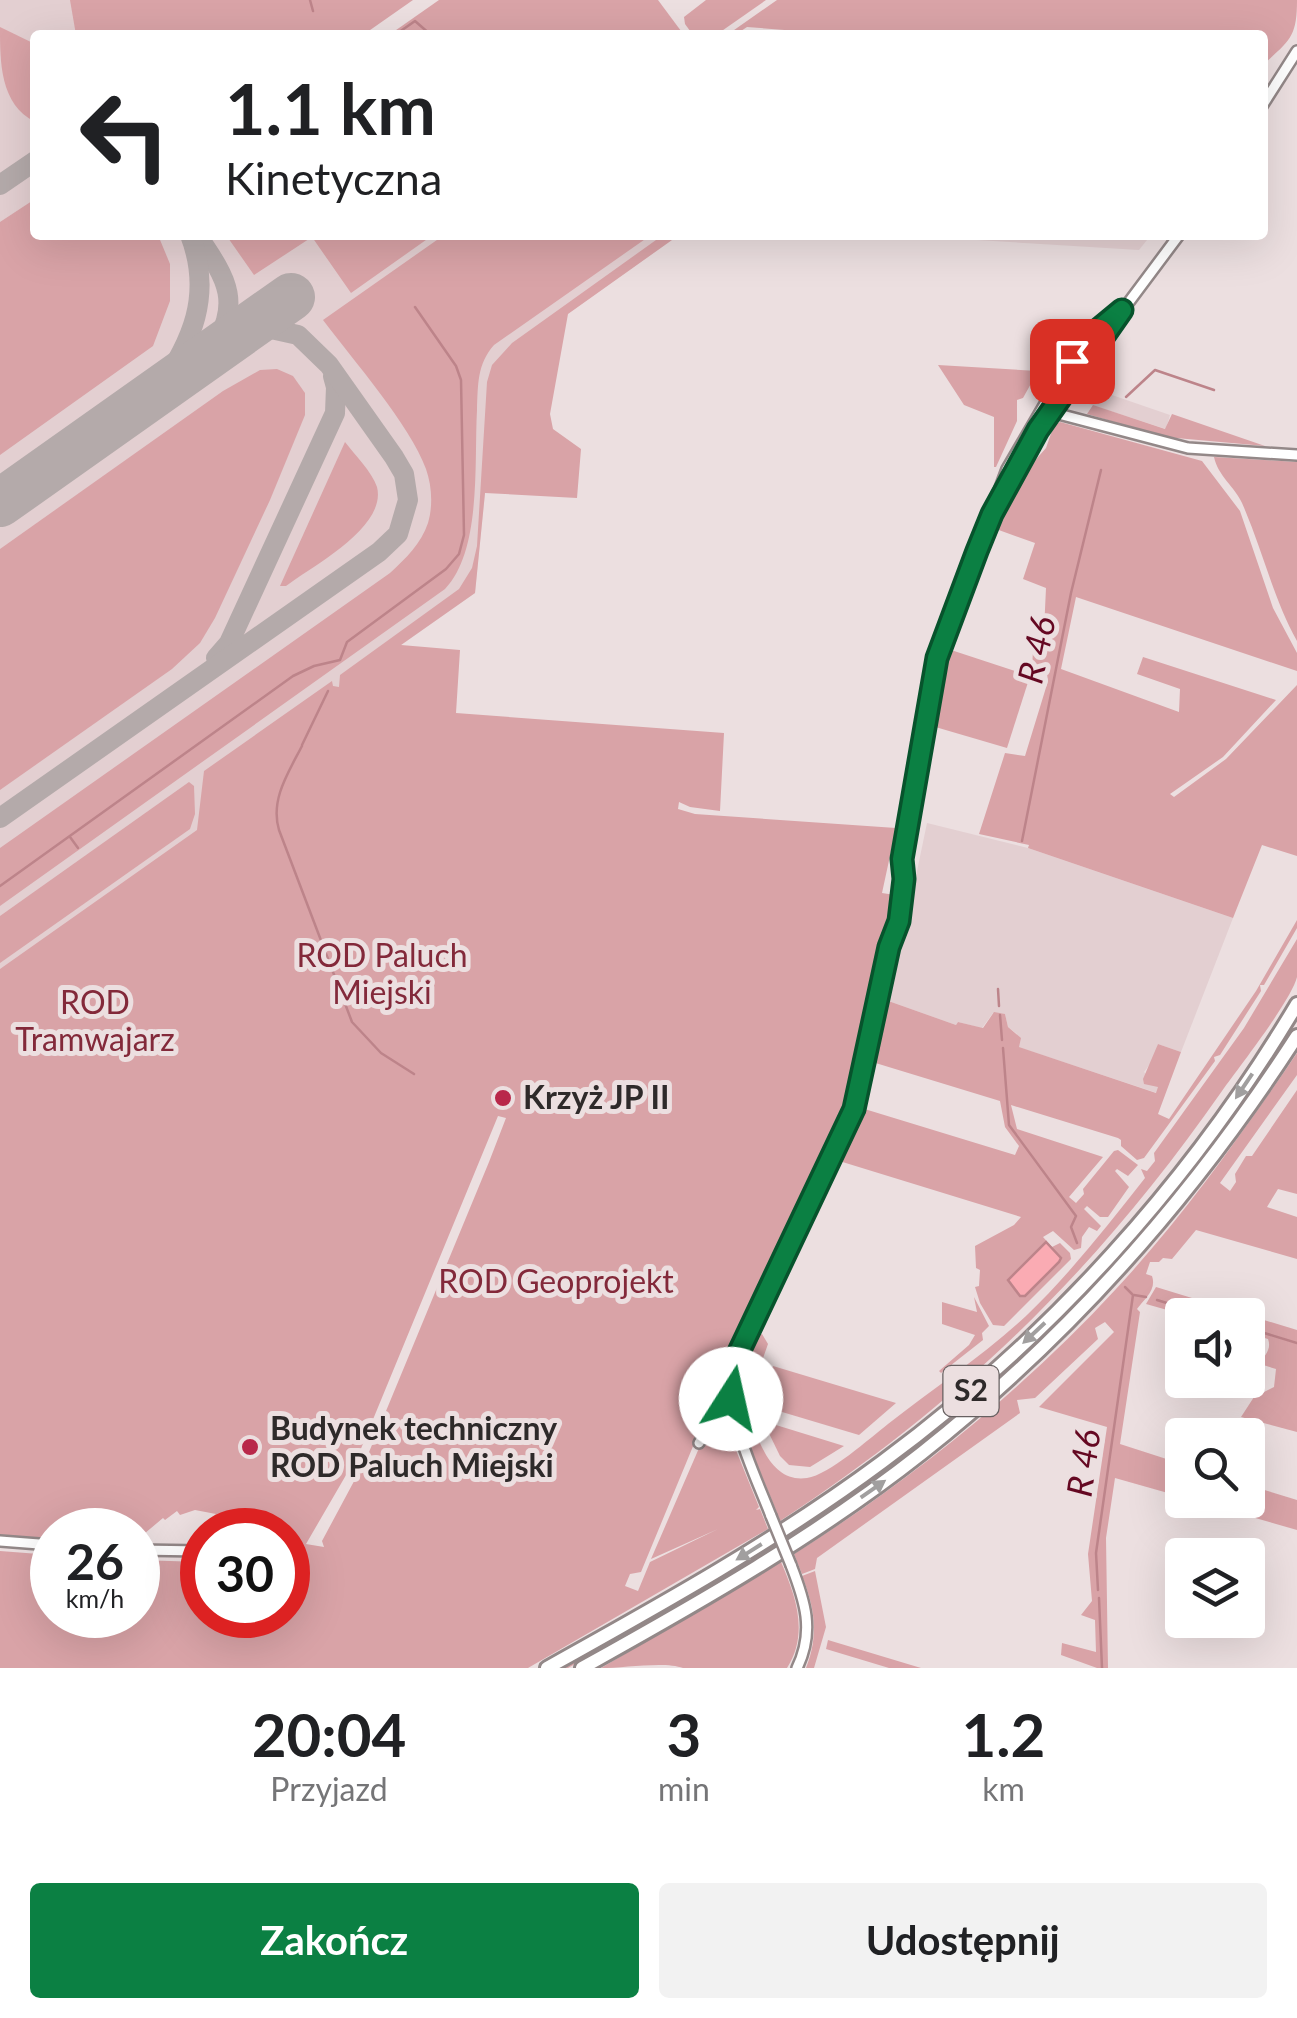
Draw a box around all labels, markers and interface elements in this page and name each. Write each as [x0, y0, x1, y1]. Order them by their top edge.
text: 1.1 km [225, 66, 436, 150]
icon: left [60, 70, 190, 200]
text: Kinetyczna [225, 151, 442, 205]
pin [1030, 319, 1115, 404]
icon: arrive [1045, 334, 1100, 389]
water label: R 46 [1007, 612, 1063, 687]
park label: ROD Paluch Miejski [296, 935, 468, 1011]
park label: ROD Tramwajarz [15, 982, 175, 1058]
one-way arrow [1235, 1073, 1254, 1100]
place label: Krzyż JP II [523, 1077, 669, 1116]
marker: Krzyż JP II [492, 1087, 514, 1109]
park label: ROD Geoprojekt [438, 1261, 674, 1300]
map controls [1165, 1298, 1265, 1638]
button: sound [1165, 1298, 1265, 1398]
one-way arrow [1022, 1321, 1046, 1344]
position arrow [679, 1347, 783, 1451]
road number: S2 [944, 1366, 998, 1416]
place label: Budynek techniczny ROD Paluch Miejski [270, 1408, 557, 1484]
button: search [1165, 1418, 1265, 1518]
water label: R 46 [1057, 1426, 1108, 1499]
marker: Budynek techniczny ROD Paluch Miejski [239, 1436, 261, 1458]
one-way arrow [860, 1480, 887, 1499]
speed limit sign: 30 [180, 1508, 310, 1638]
text: 26 [66, 1531, 124, 1591]
button: layers [1165, 1538, 1265, 1638]
one-way arrow [735, 1543, 763, 1560]
text: km/h [66, 1583, 124, 1613]
text: 20:04 [252, 1698, 406, 1770]
text: 3 [666, 1698, 701, 1770]
text: 1.2 [961, 1698, 1045, 1770]
text: Przyjazd [270, 1769, 388, 1808]
text: min [658, 1769, 710, 1808]
text: km [982, 1769, 1025, 1808]
button: Zakończ [30, 1883, 639, 1998]
button: Udostępnij [659, 1883, 1267, 1998]

